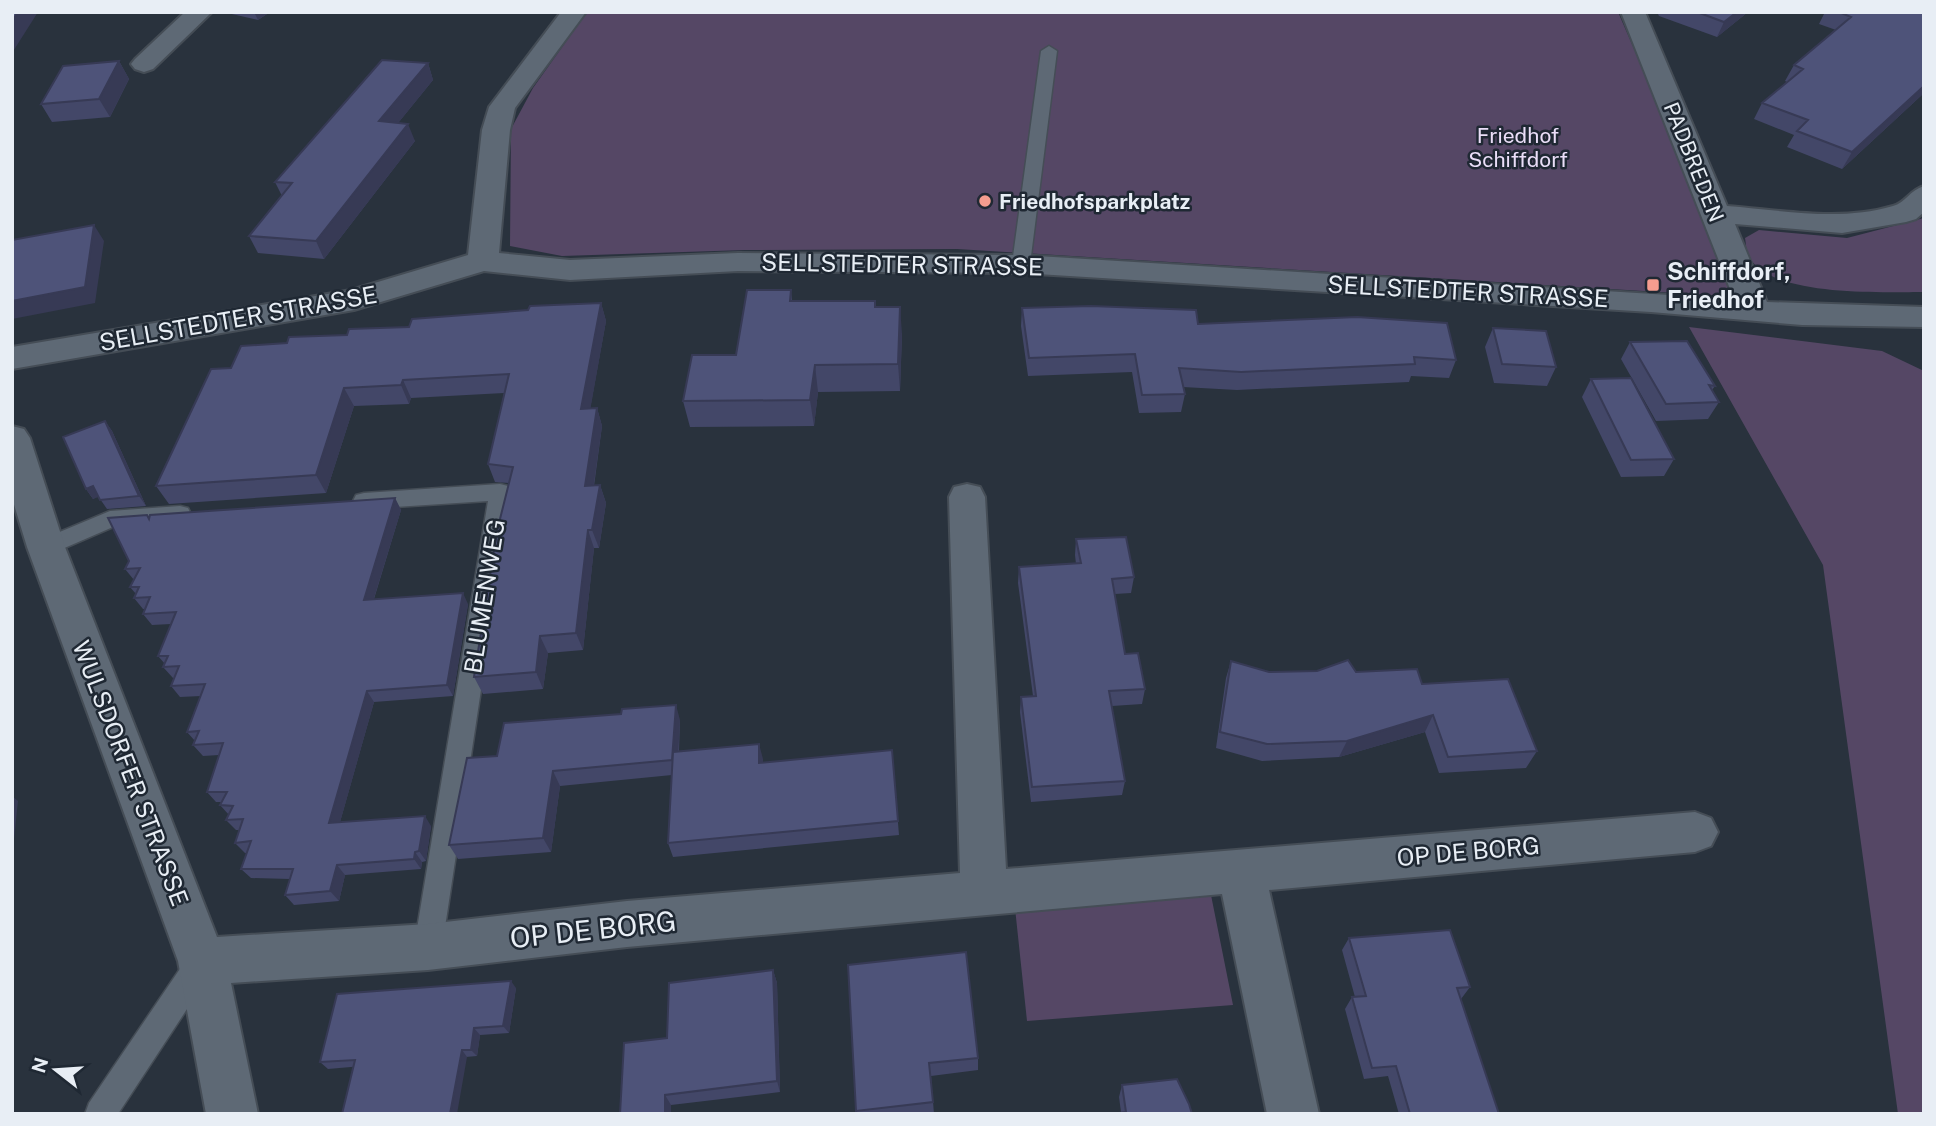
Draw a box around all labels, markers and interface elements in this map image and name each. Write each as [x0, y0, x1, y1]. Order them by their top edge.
street label: PADBREDEN [1659, 99, 1729, 225]
park label: Friedhof Schiffdorf [1468, 123, 1568, 172]
place label: Friedhofsparkplatz [999, 189, 1190, 214]
marker: Friedhofsparkplatz [977, 193, 993, 209]
street label: SELLSTEDTER STRASSE [761, 248, 1043, 280]
place label: Schiffdorf, Friedhof [1667, 257, 1791, 313]
street label: SELLSTEDTER STRASSE [1327, 270, 1609, 312]
marker: Schiffdorf, Friedhof [1645, 277, 1661, 293]
street label: SELLSTEDTER STRASSE [97, 280, 379, 356]
street label: BLUMENWEG [458, 517, 510, 675]
street label: WULSDORFER STRASSE [67, 636, 195, 910]
street label: OP DE BORG [1395, 831, 1541, 871]
street label: OP DE BORG [508, 904, 678, 954]
north arrow [21, 1035, 91, 1105]
text: N [27, 1055, 52, 1075]

